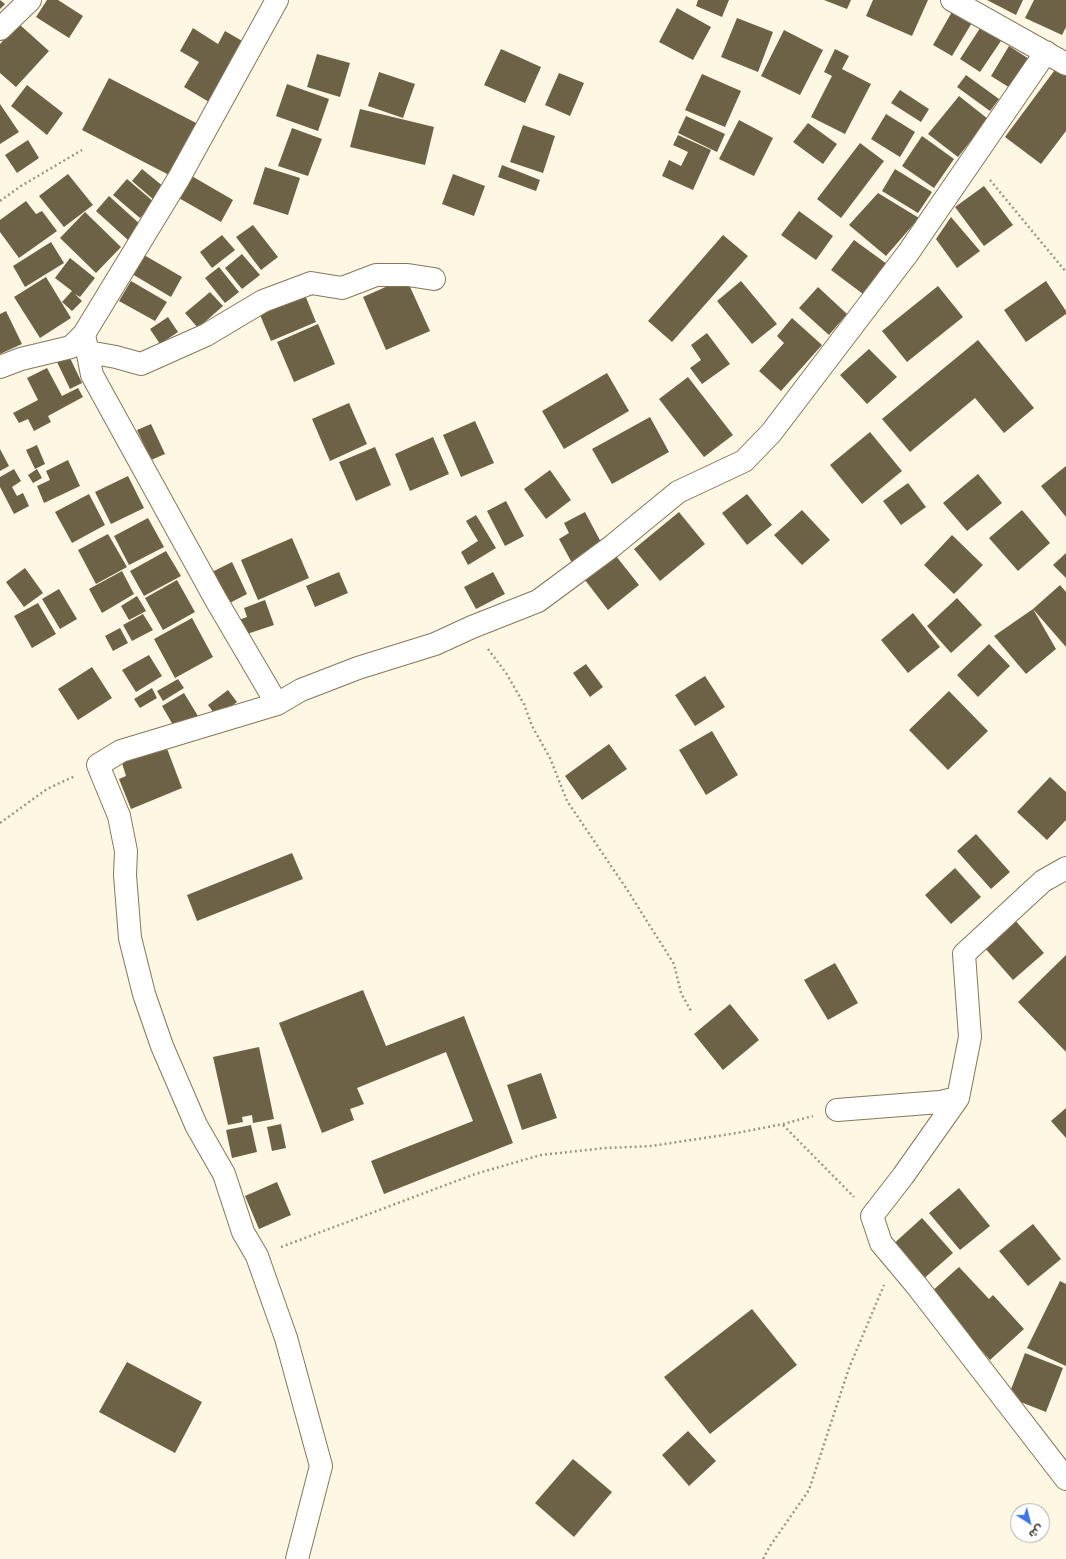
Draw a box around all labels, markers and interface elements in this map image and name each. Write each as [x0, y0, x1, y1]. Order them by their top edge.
north arrow [1010, 1503, 1050, 1543]
text: ش [1026, 1521, 1047, 1543]

